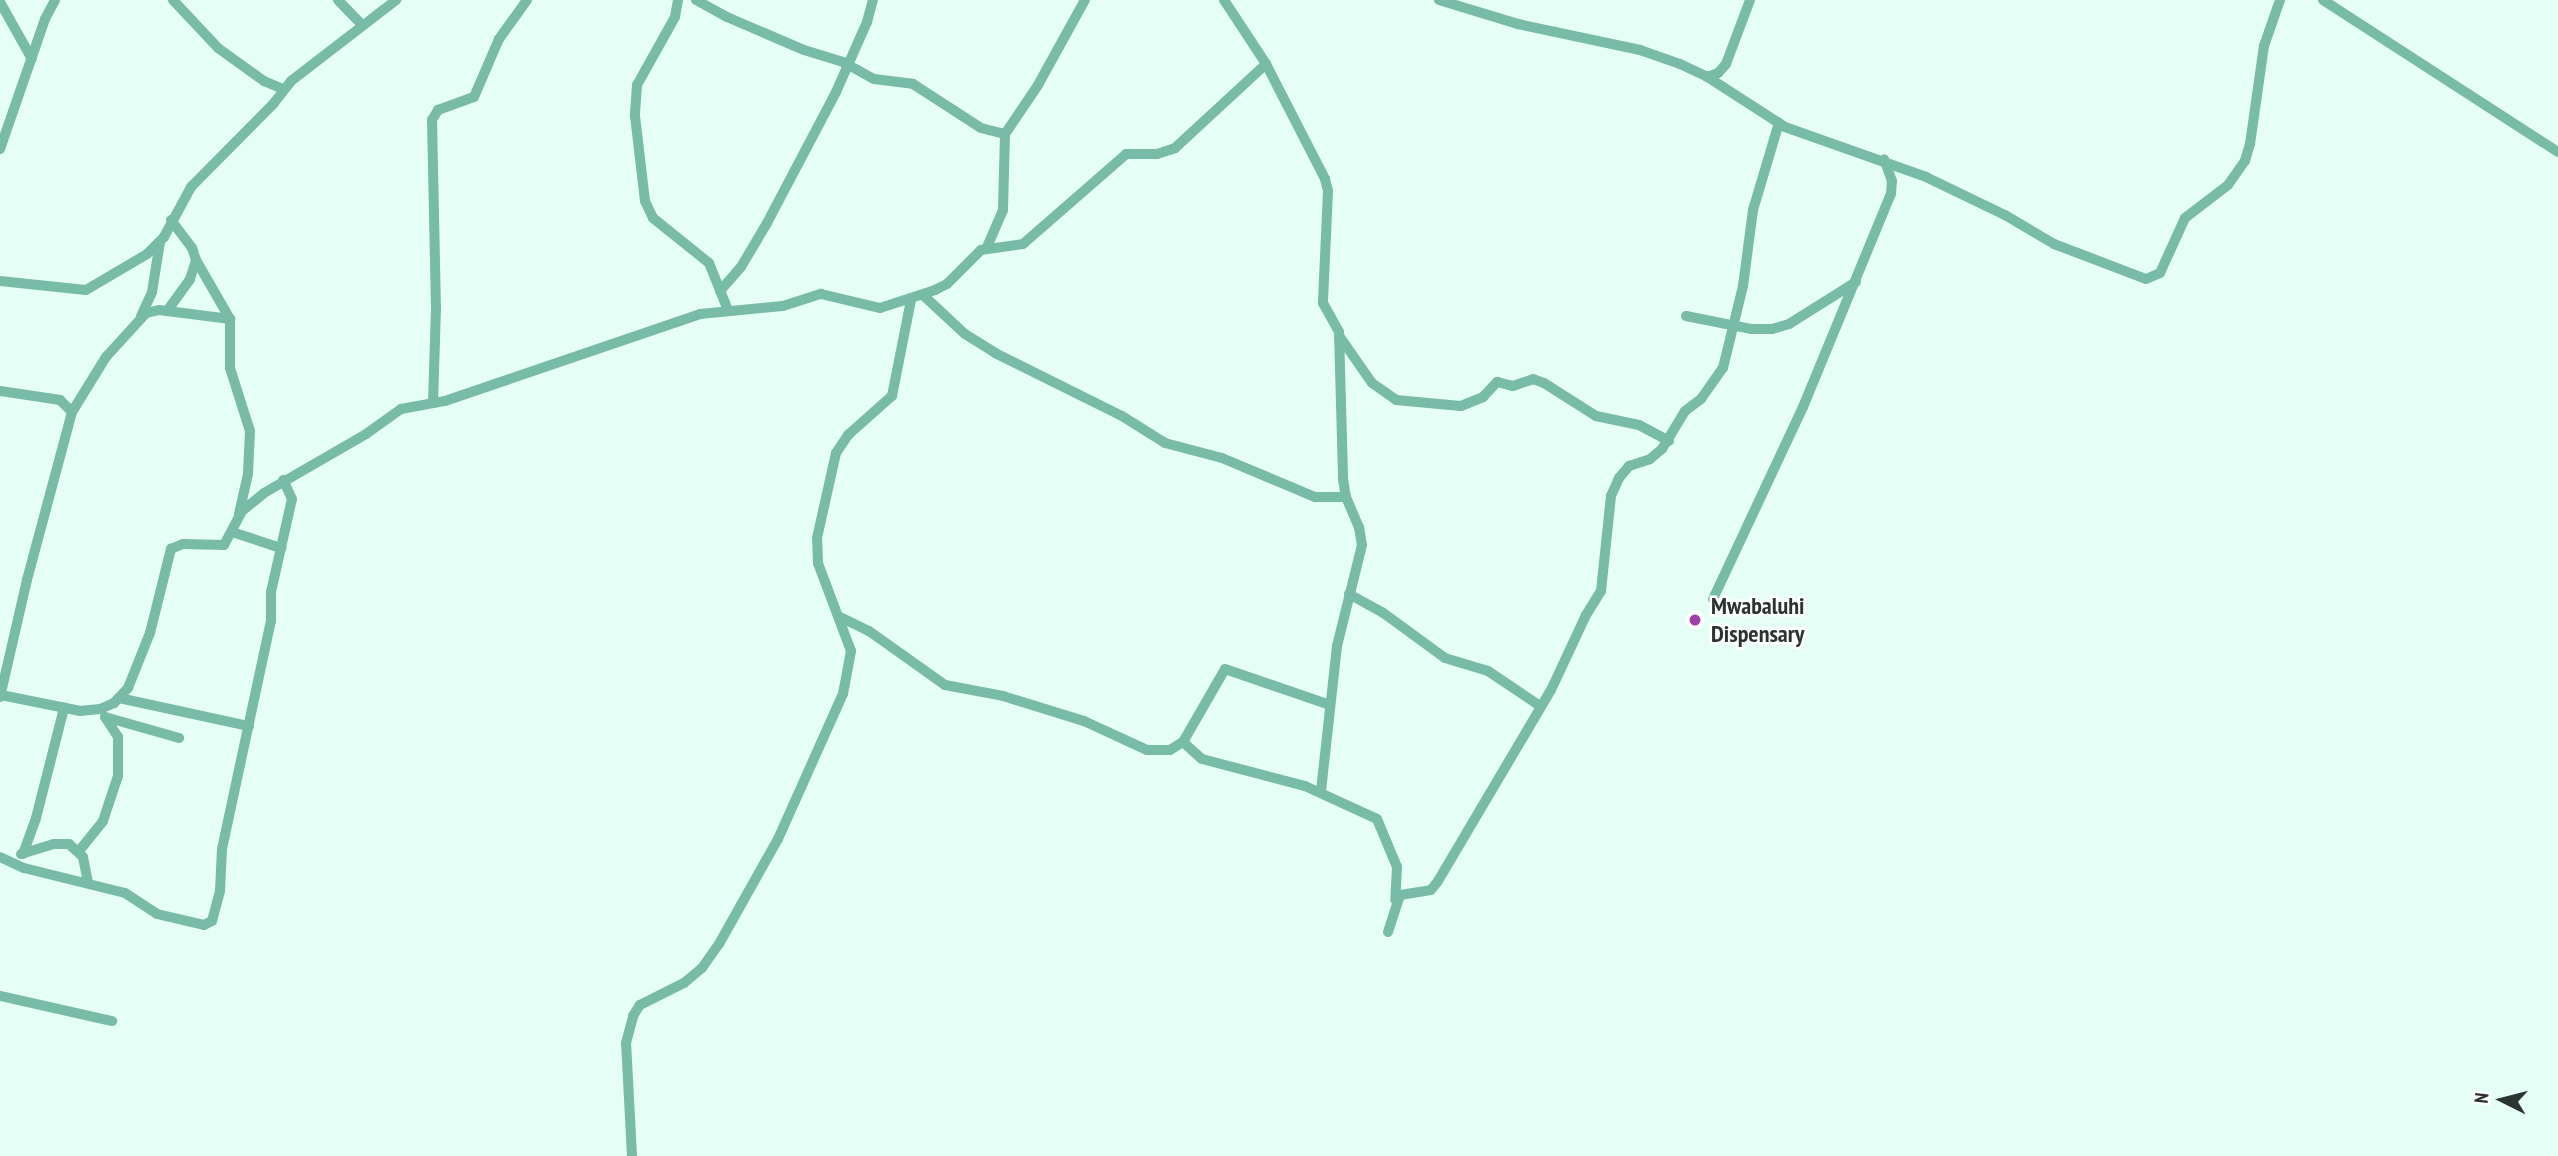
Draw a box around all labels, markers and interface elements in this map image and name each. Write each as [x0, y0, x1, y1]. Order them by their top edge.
place label: Mwabaluhi Dispensary [1711, 592, 1804, 648]
marker: Mwabaluhi Dispensary [1685, 610, 1705, 630]
north arrow [2467, 1065, 2537, 1135]
text: N [2469, 1091, 2494, 1104]

